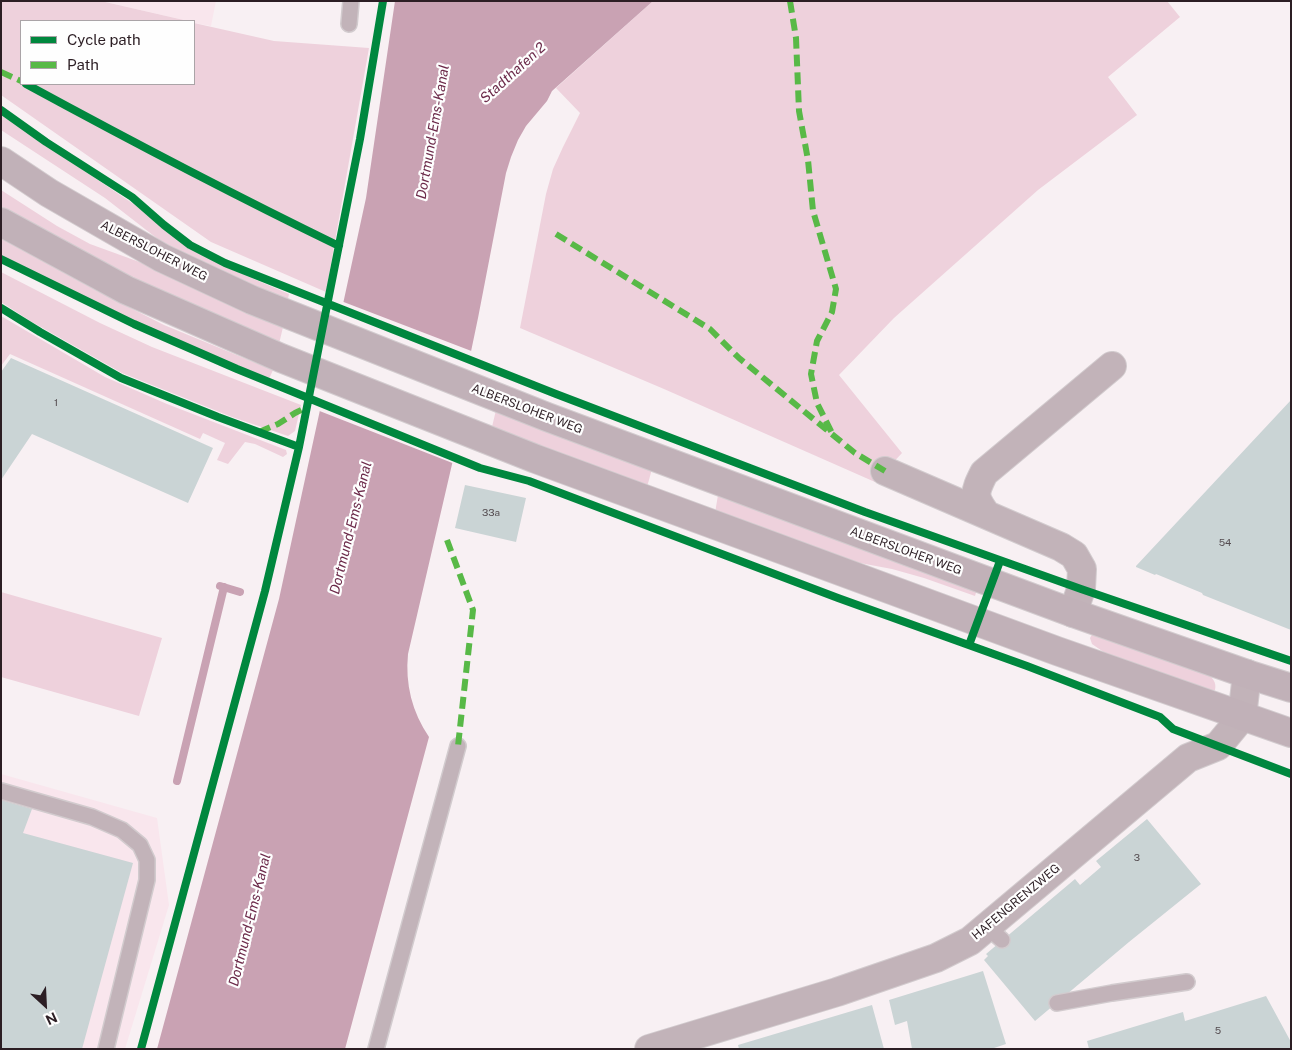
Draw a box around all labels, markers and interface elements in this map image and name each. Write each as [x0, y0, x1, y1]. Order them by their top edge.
legend [20, 20, 195, 85]
text: Cycle path [67, 31, 141, 48]
water label: Stadthafen 2 [477, 39, 549, 107]
text: Path [67, 56, 99, 73]
water label: Dortmund-Ems-Kanal [413, 64, 453, 200]
street label: ALBERSLOHER WEG [98, 218, 210, 284]
street label: ALBERSLOHER WEG [469, 381, 585, 437]
house number: 1 [54, 397, 58, 409]
water label: Dortmund-Ems-Kanal [326, 460, 376, 596]
house number: 33a [482, 507, 500, 519]
street label: ALBERSLOHER WEG [848, 524, 964, 578]
house number: 54 [1219, 537, 1231, 549]
water label: Dortmund-Ems-Kanal [225, 852, 275, 988]
house number: 3 [1134, 852, 1140, 864]
street label: HAFENGRENZWEG [969, 861, 1063, 943]
north arrow [20, 980, 70, 1030]
text: N [43, 1009, 60, 1028]
house number: 5 [1215, 1025, 1221, 1037]

